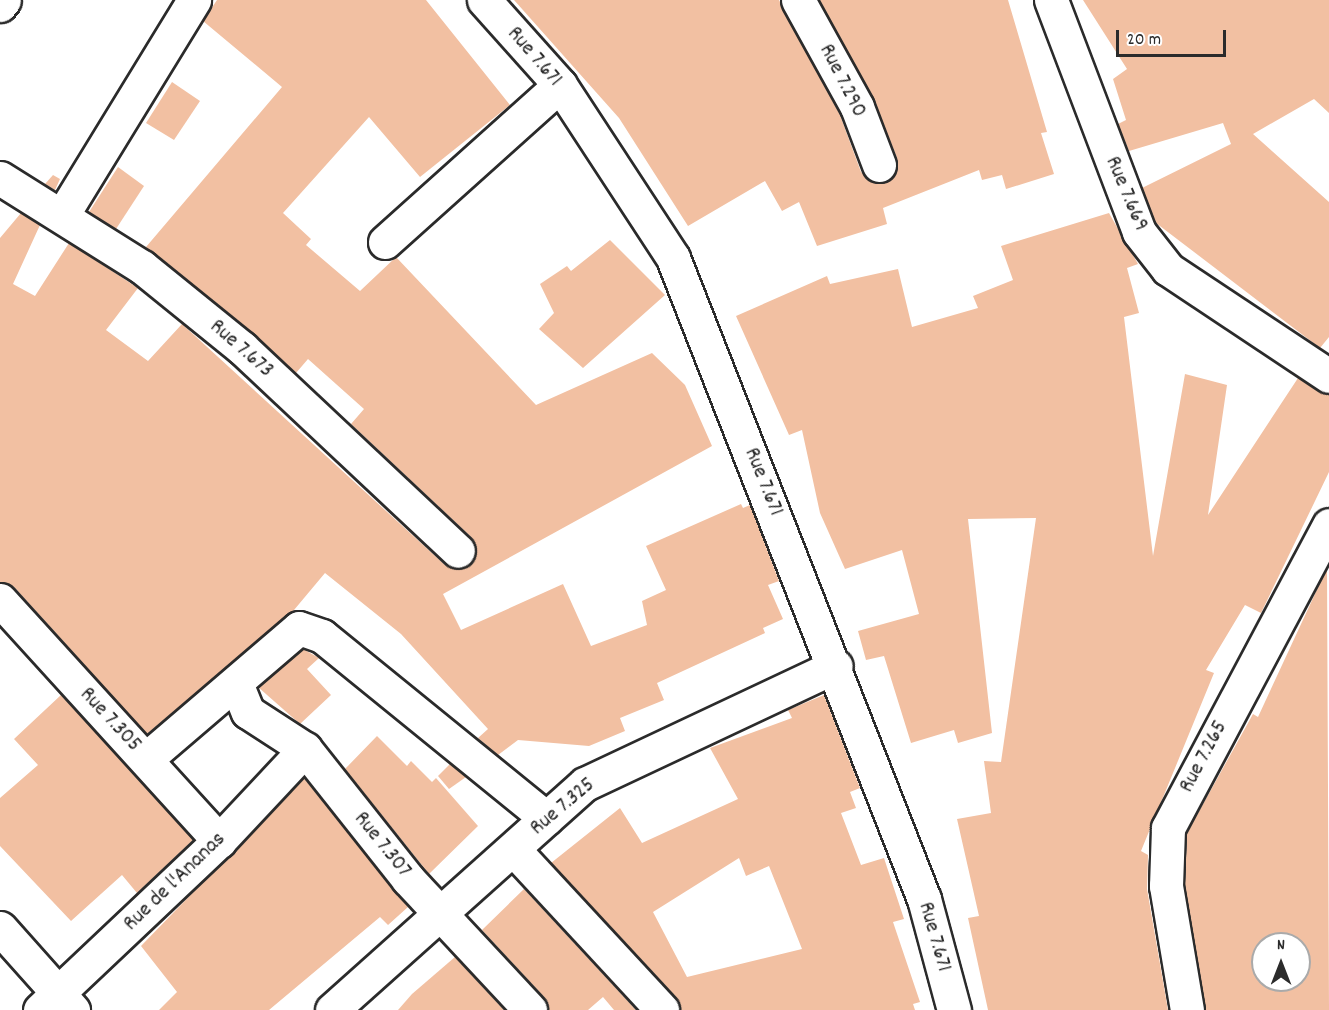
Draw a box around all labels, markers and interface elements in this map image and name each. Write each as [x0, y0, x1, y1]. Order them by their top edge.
scale bar [1119, 18, 1228, 56]
street label: Rue 7.671 [501, 22, 567, 92]
text: 20 m [1127, 28, 1161, 53]
street label: Rue 7.290 [812, 40, 872, 122]
street label: Rue 7.669 [1098, 153, 1154, 235]
street label: Rue 7.673 [204, 314, 278, 384]
street label: Rue 7.671 [737, 444, 789, 520]
street label: Rue 7.305 [73, 682, 147, 758]
street label: Rue 7.265 [1174, 717, 1234, 797]
street label: Rue 7.325 [525, 772, 601, 842]
street label: Rue 7.307 [347, 807, 417, 883]
street label: Rue de l'Ananas [118, 827, 232, 937]
street label: Rue 7.671 [912, 899, 956, 975]
north arrow [1251, 932, 1311, 992]
text: N [1277, 934, 1285, 957]

